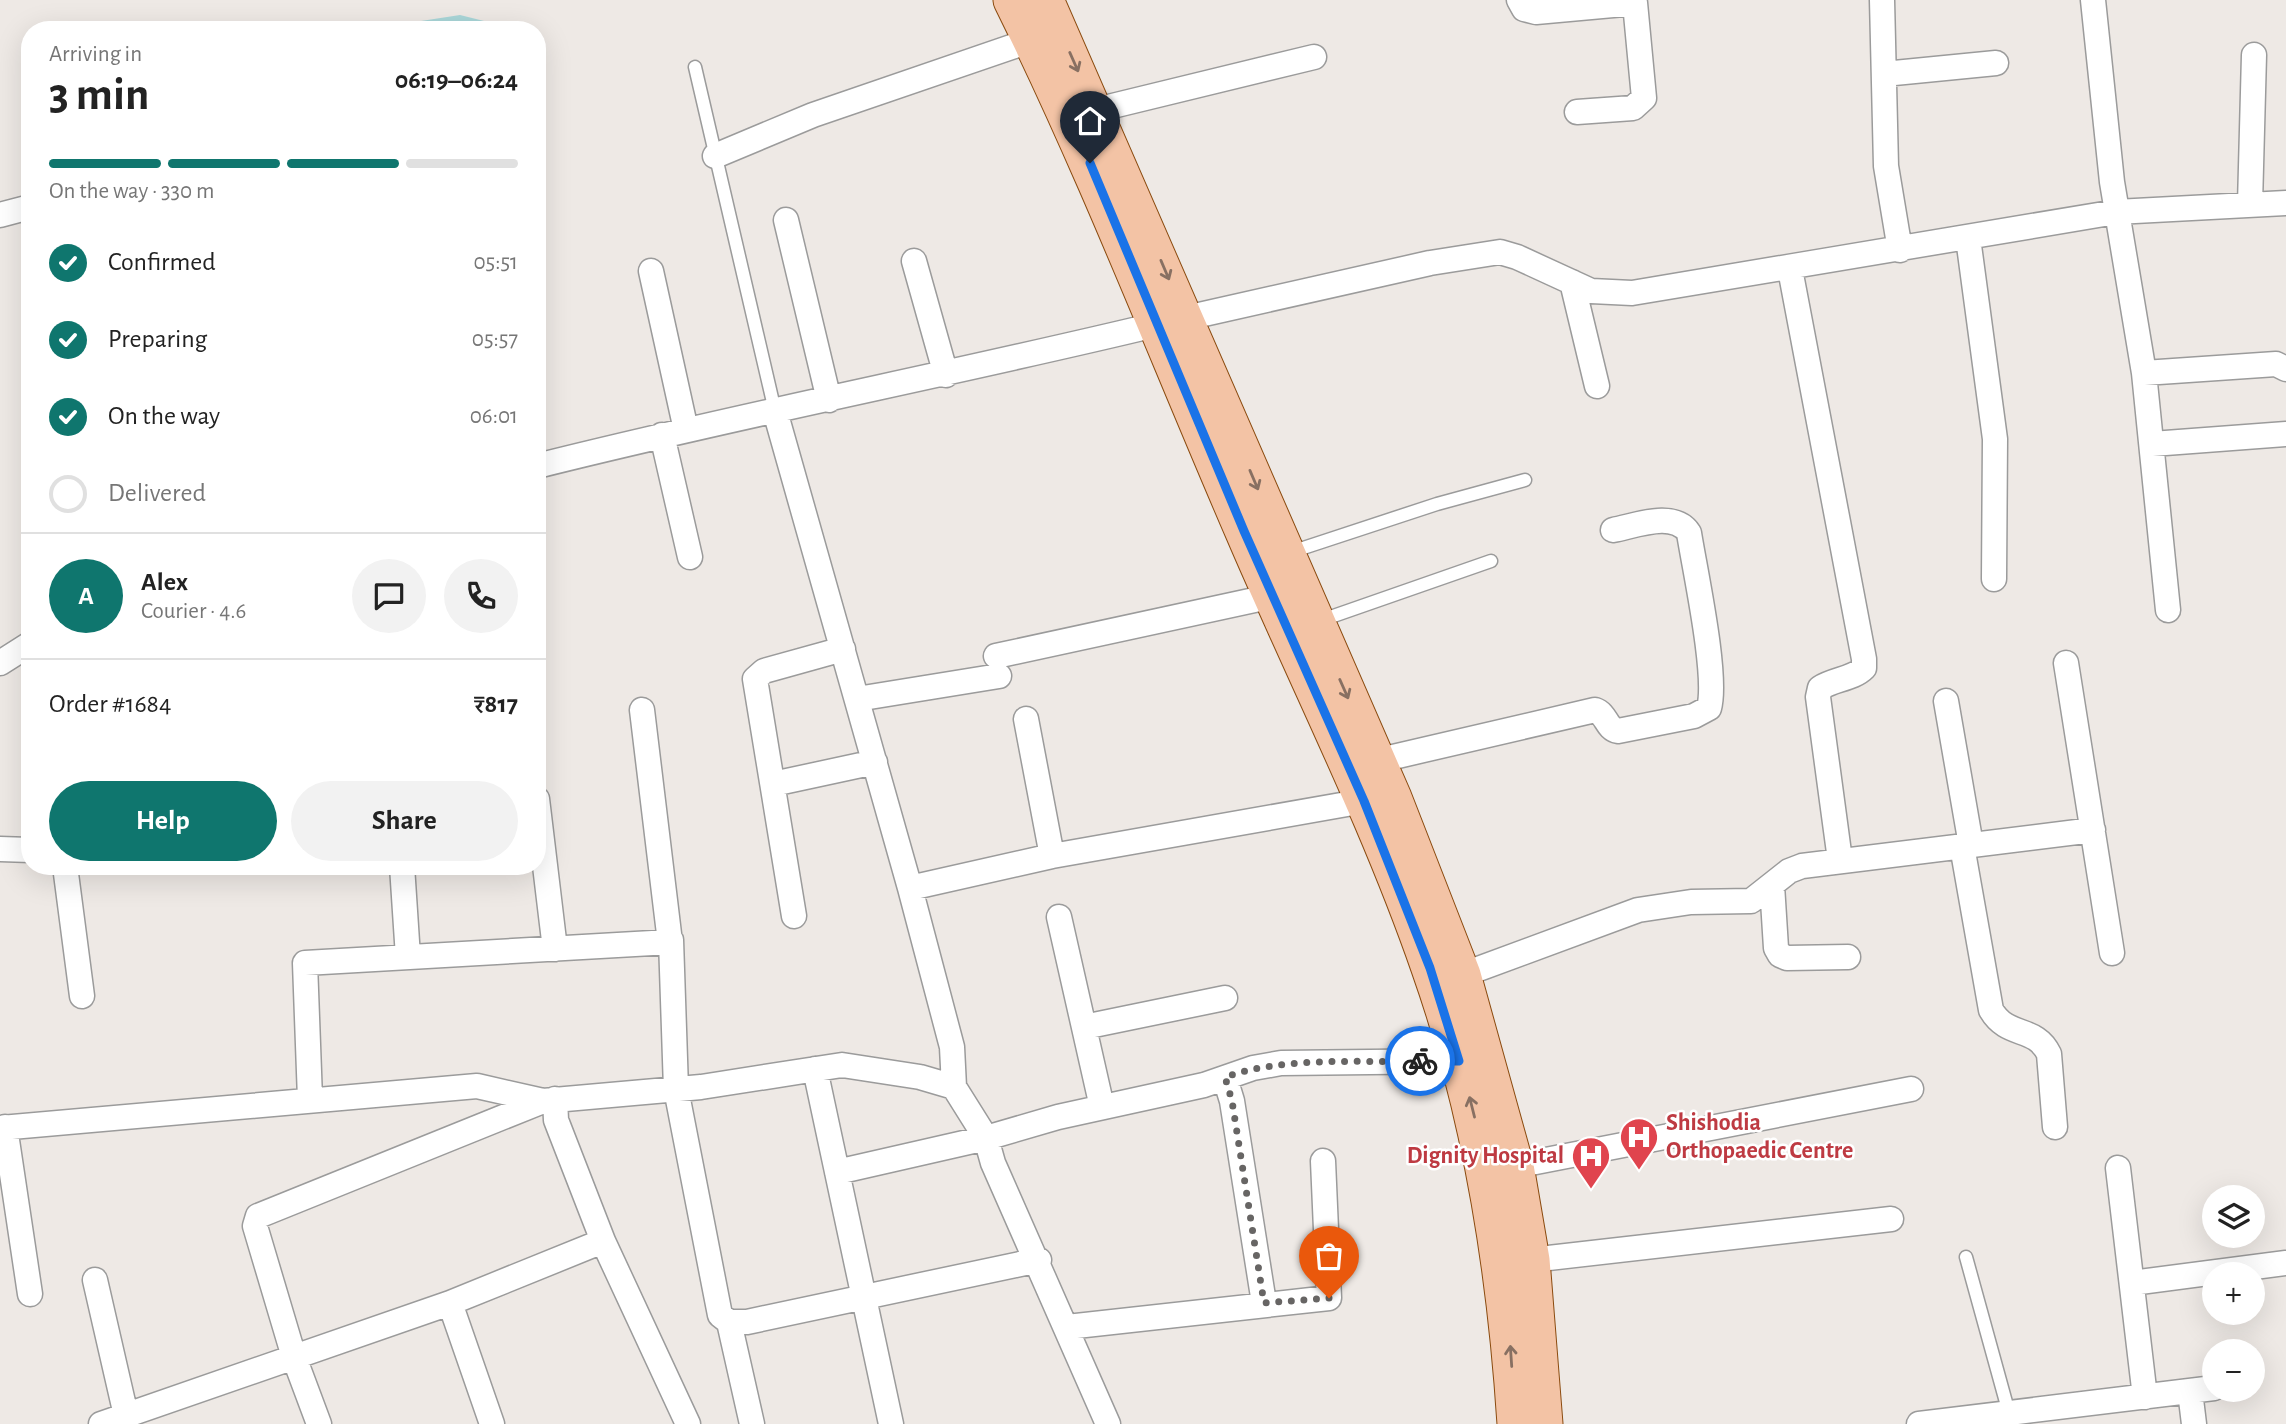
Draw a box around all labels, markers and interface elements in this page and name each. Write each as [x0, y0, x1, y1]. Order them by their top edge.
text: Arriving in [49, 43, 142, 66]
one-way arrow [1068, 51, 1081, 72]
text: 06:19–06:24 [395, 67, 518, 93]
text: 3 min [49, 72, 149, 118]
pin [1060, 91, 1120, 163]
icon: home [1071, 102, 1109, 140]
text: On the way · 330 m [49, 180, 214, 203]
icon: check [49, 244, 87, 282]
text: Confirmed [108, 249, 216, 275]
text: 05:51 [473, 251, 518, 274]
one-way arrow [1159, 259, 1172, 281]
icon: check [49, 321, 87, 359]
text: Preparing [108, 326, 207, 352]
text: 05:57 [472, 328, 518, 351]
icon: check [49, 398, 87, 436]
text: On the way [108, 403, 220, 429]
text: 06:01 [470, 405, 518, 428]
one-way arrow [1248, 469, 1261, 490]
text: Delivered [108, 480, 206, 506]
button: chat [352, 559, 426, 633]
button: phone [444, 559, 518, 633]
text: Alex [141, 569, 188, 595]
text: A [78, 583, 94, 609]
text: Courier · 4.6 [141, 600, 246, 623]
one-way arrow [1338, 677, 1351, 699]
text: Order #1684 [49, 691, 171, 717]
text: ₹817 [474, 691, 518, 717]
button: Help [49, 781, 277, 861]
button: Share [291, 781, 518, 861]
courier [1385, 1026, 1455, 1096]
icon: bike [1401, 1042, 1439, 1080]
one-way arrow [1465, 1096, 1478, 1119]
place label: Shishodia Orthopaedic Centre [1666, 1111, 1853, 1163]
hospital icon: Shishodia Orthopaedic Centre [1618, 1116, 1660, 1171]
hospital icon: Dignity Hospital [1570, 1135, 1612, 1190]
place label: Dignity Hospital [1407, 1144, 1564, 1168]
map controls [2202, 1185, 2265, 1402]
button: layers [2202, 1185, 2265, 1248]
pin [1299, 1226, 1359, 1298]
icon: bag [1310, 1237, 1348, 1275]
button: + [2202, 1262, 2265, 1325]
button: − [2202, 1339, 2265, 1402]
one-way arrow [1505, 1345, 1518, 1368]

